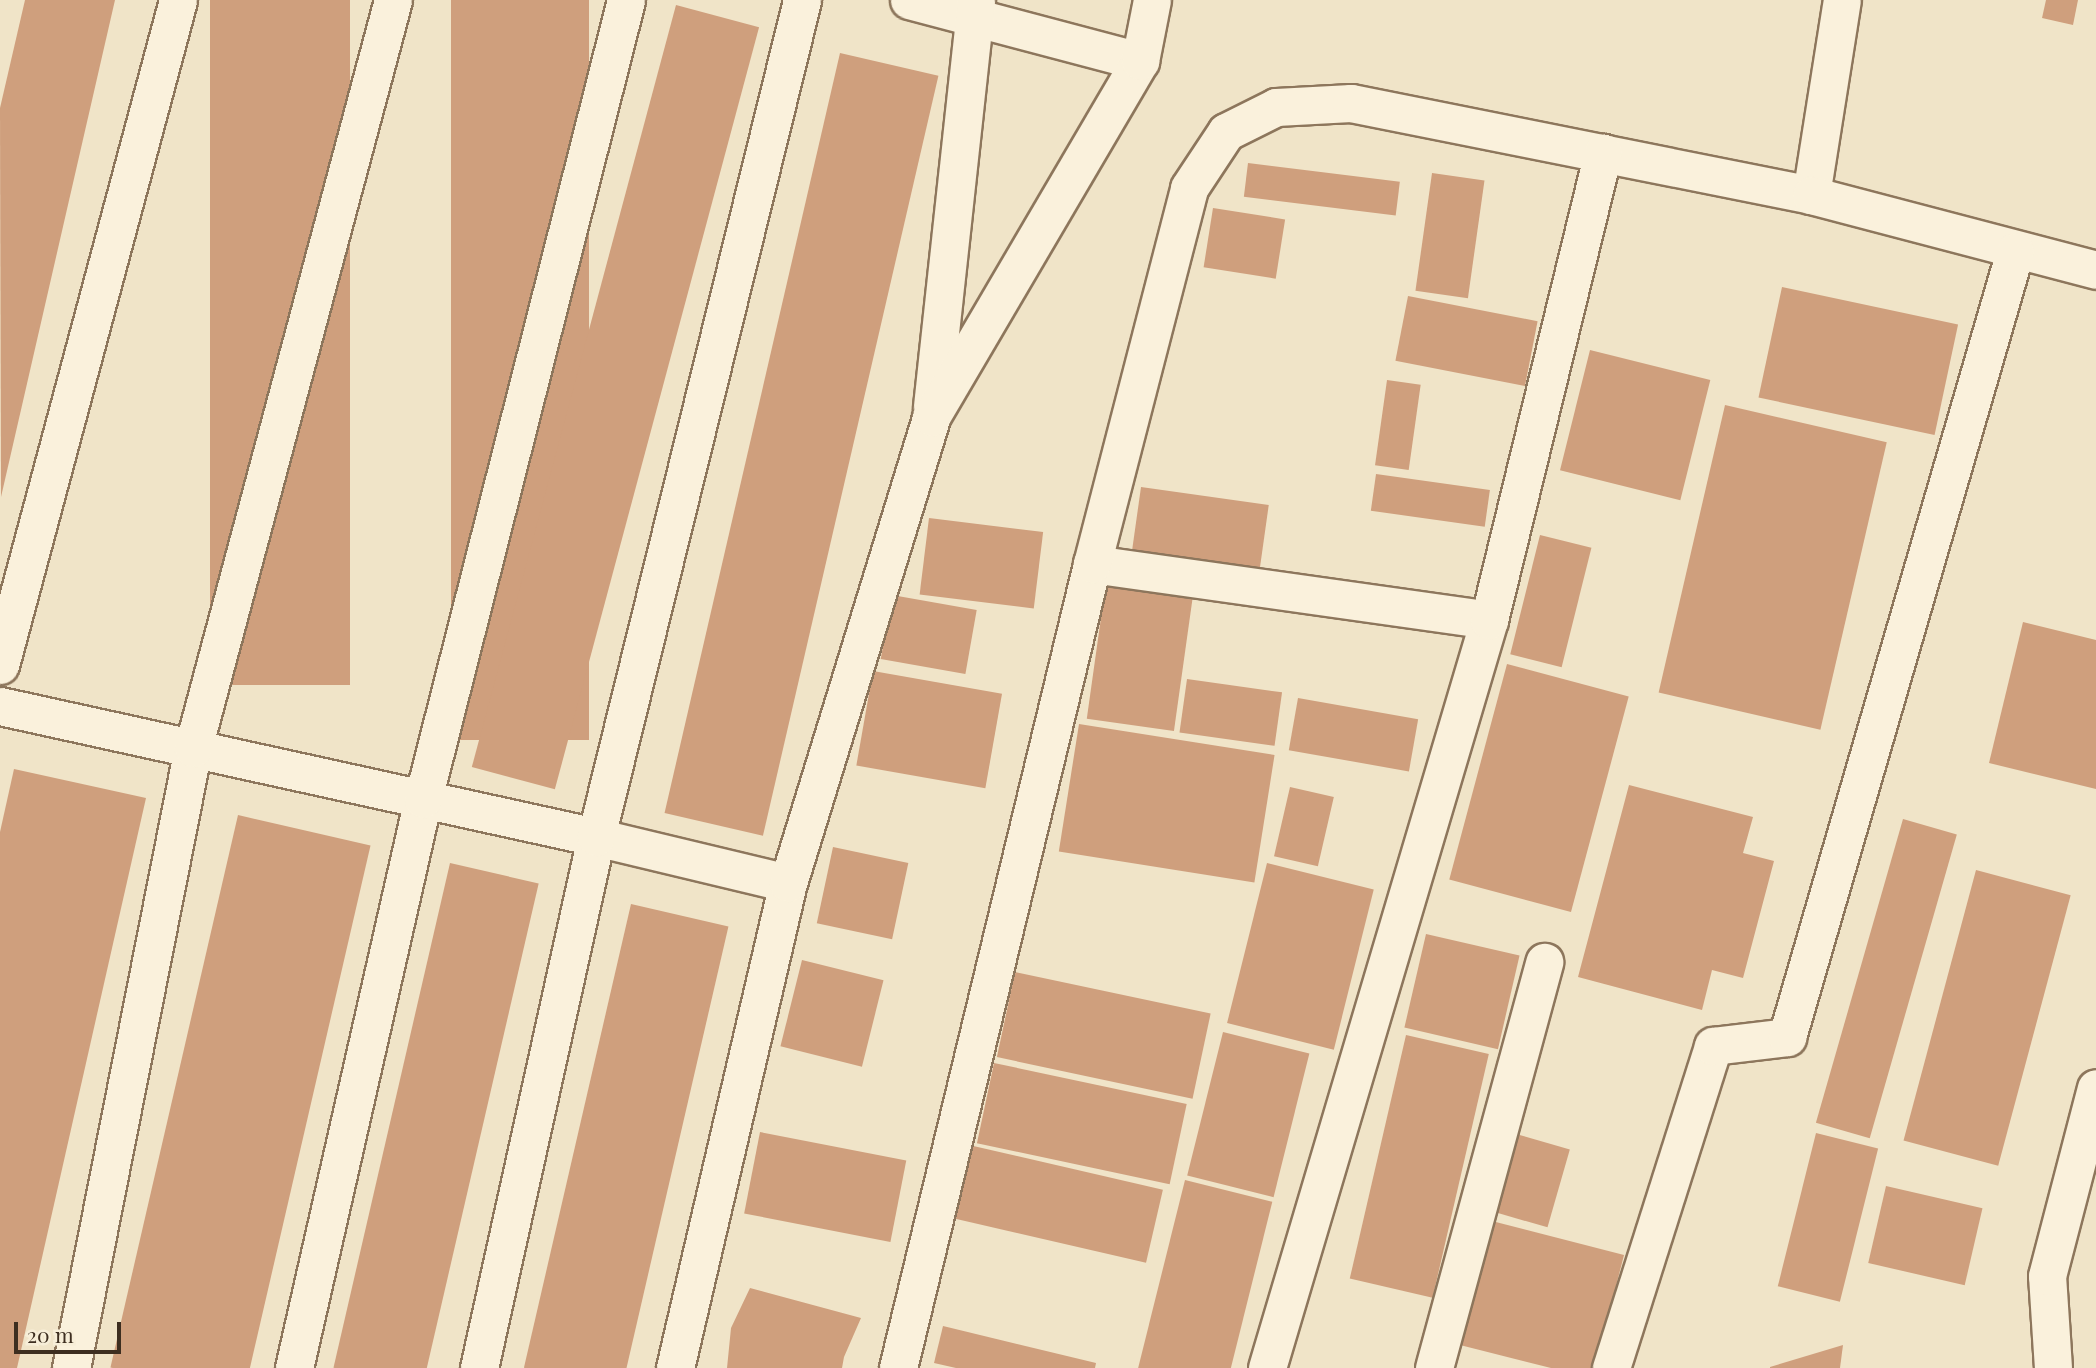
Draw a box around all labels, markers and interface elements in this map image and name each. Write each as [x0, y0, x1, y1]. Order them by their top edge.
scale bar [18, 1308, 124, 1352]
text: 20 m [27, 1320, 74, 1348]

